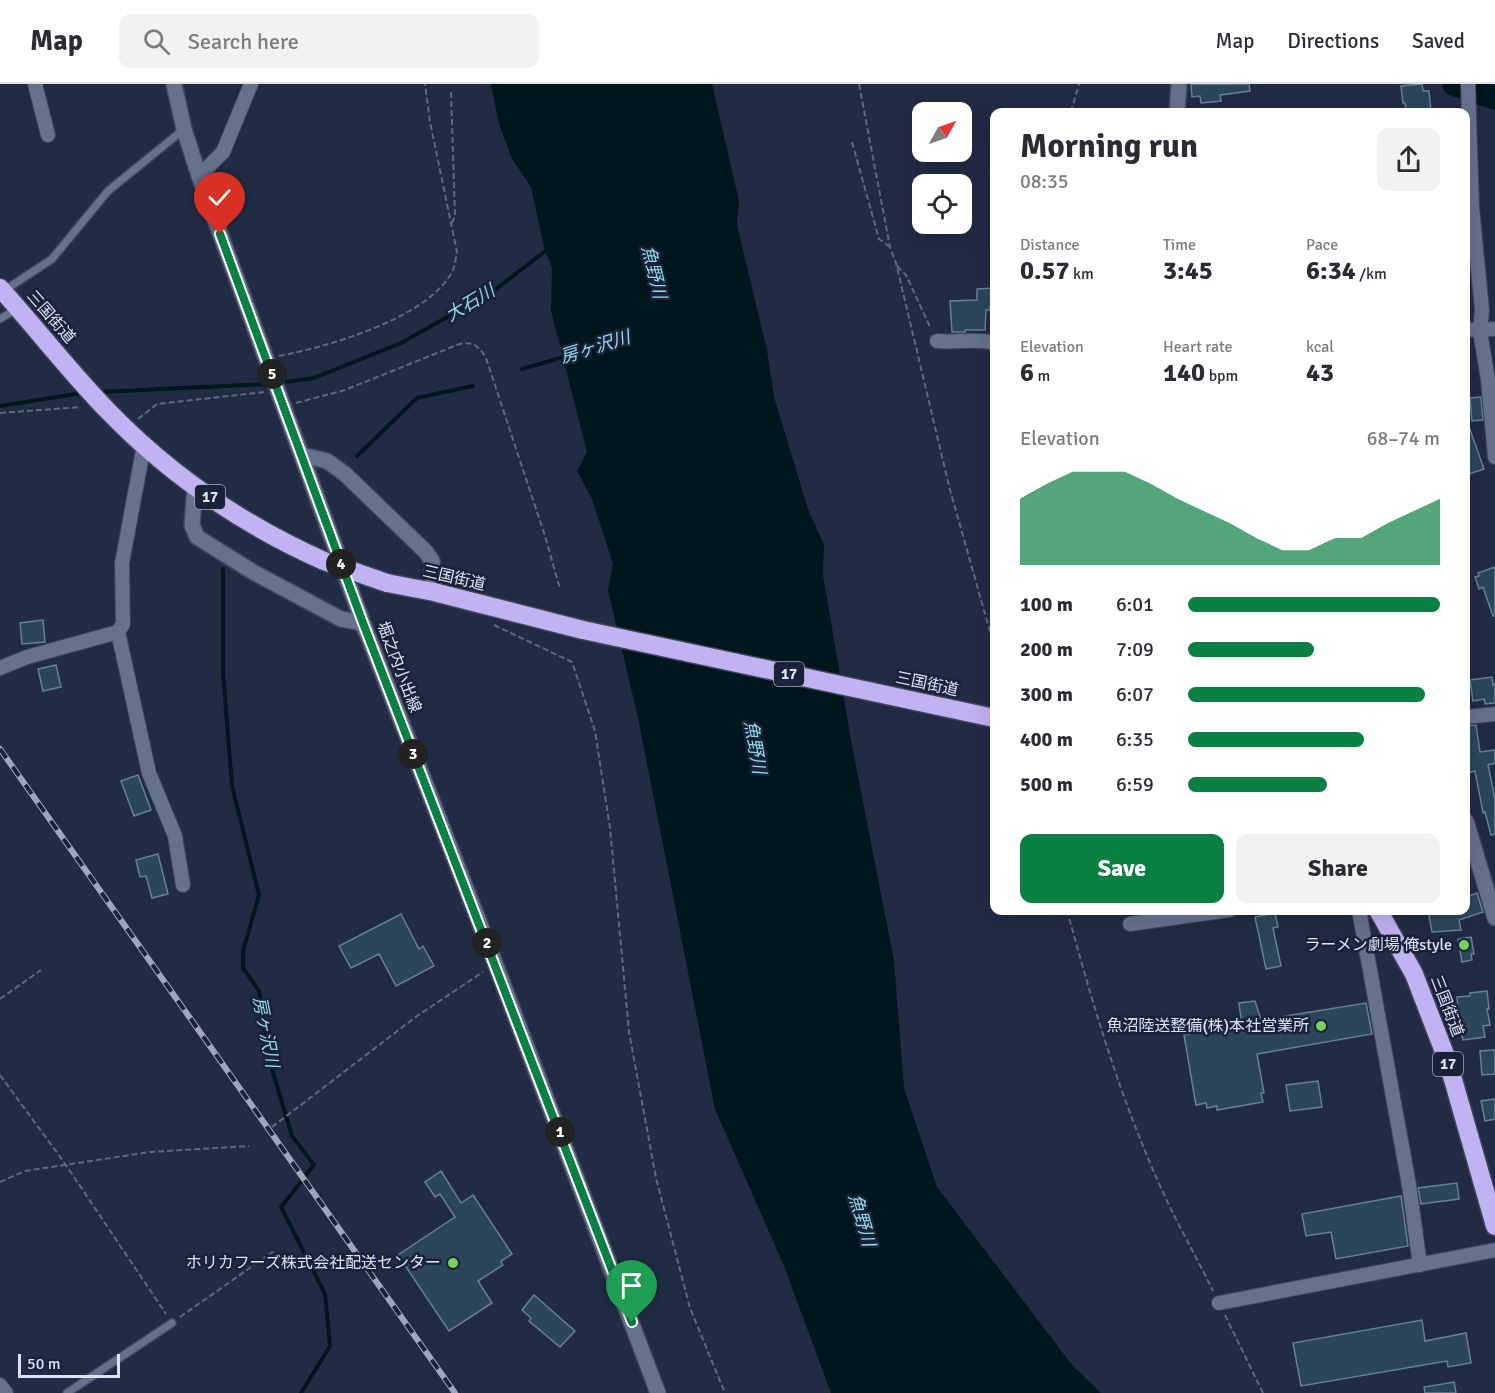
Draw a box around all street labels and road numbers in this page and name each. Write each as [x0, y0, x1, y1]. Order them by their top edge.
street label: 三国街道 [22, 286, 80, 348]
road number: 17 [195, 485, 225, 509]
street label: 三国街道 [421, 561, 487, 595]
street label: 堀之内小出線 [372, 619, 426, 715]
road number: 17 [774, 662, 804, 686]
street label: 三国街道 [894, 668, 960, 700]
street label: 三国街道 [1426, 973, 1468, 1039]
road number: 17 [1433, 1052, 1463, 1076]

